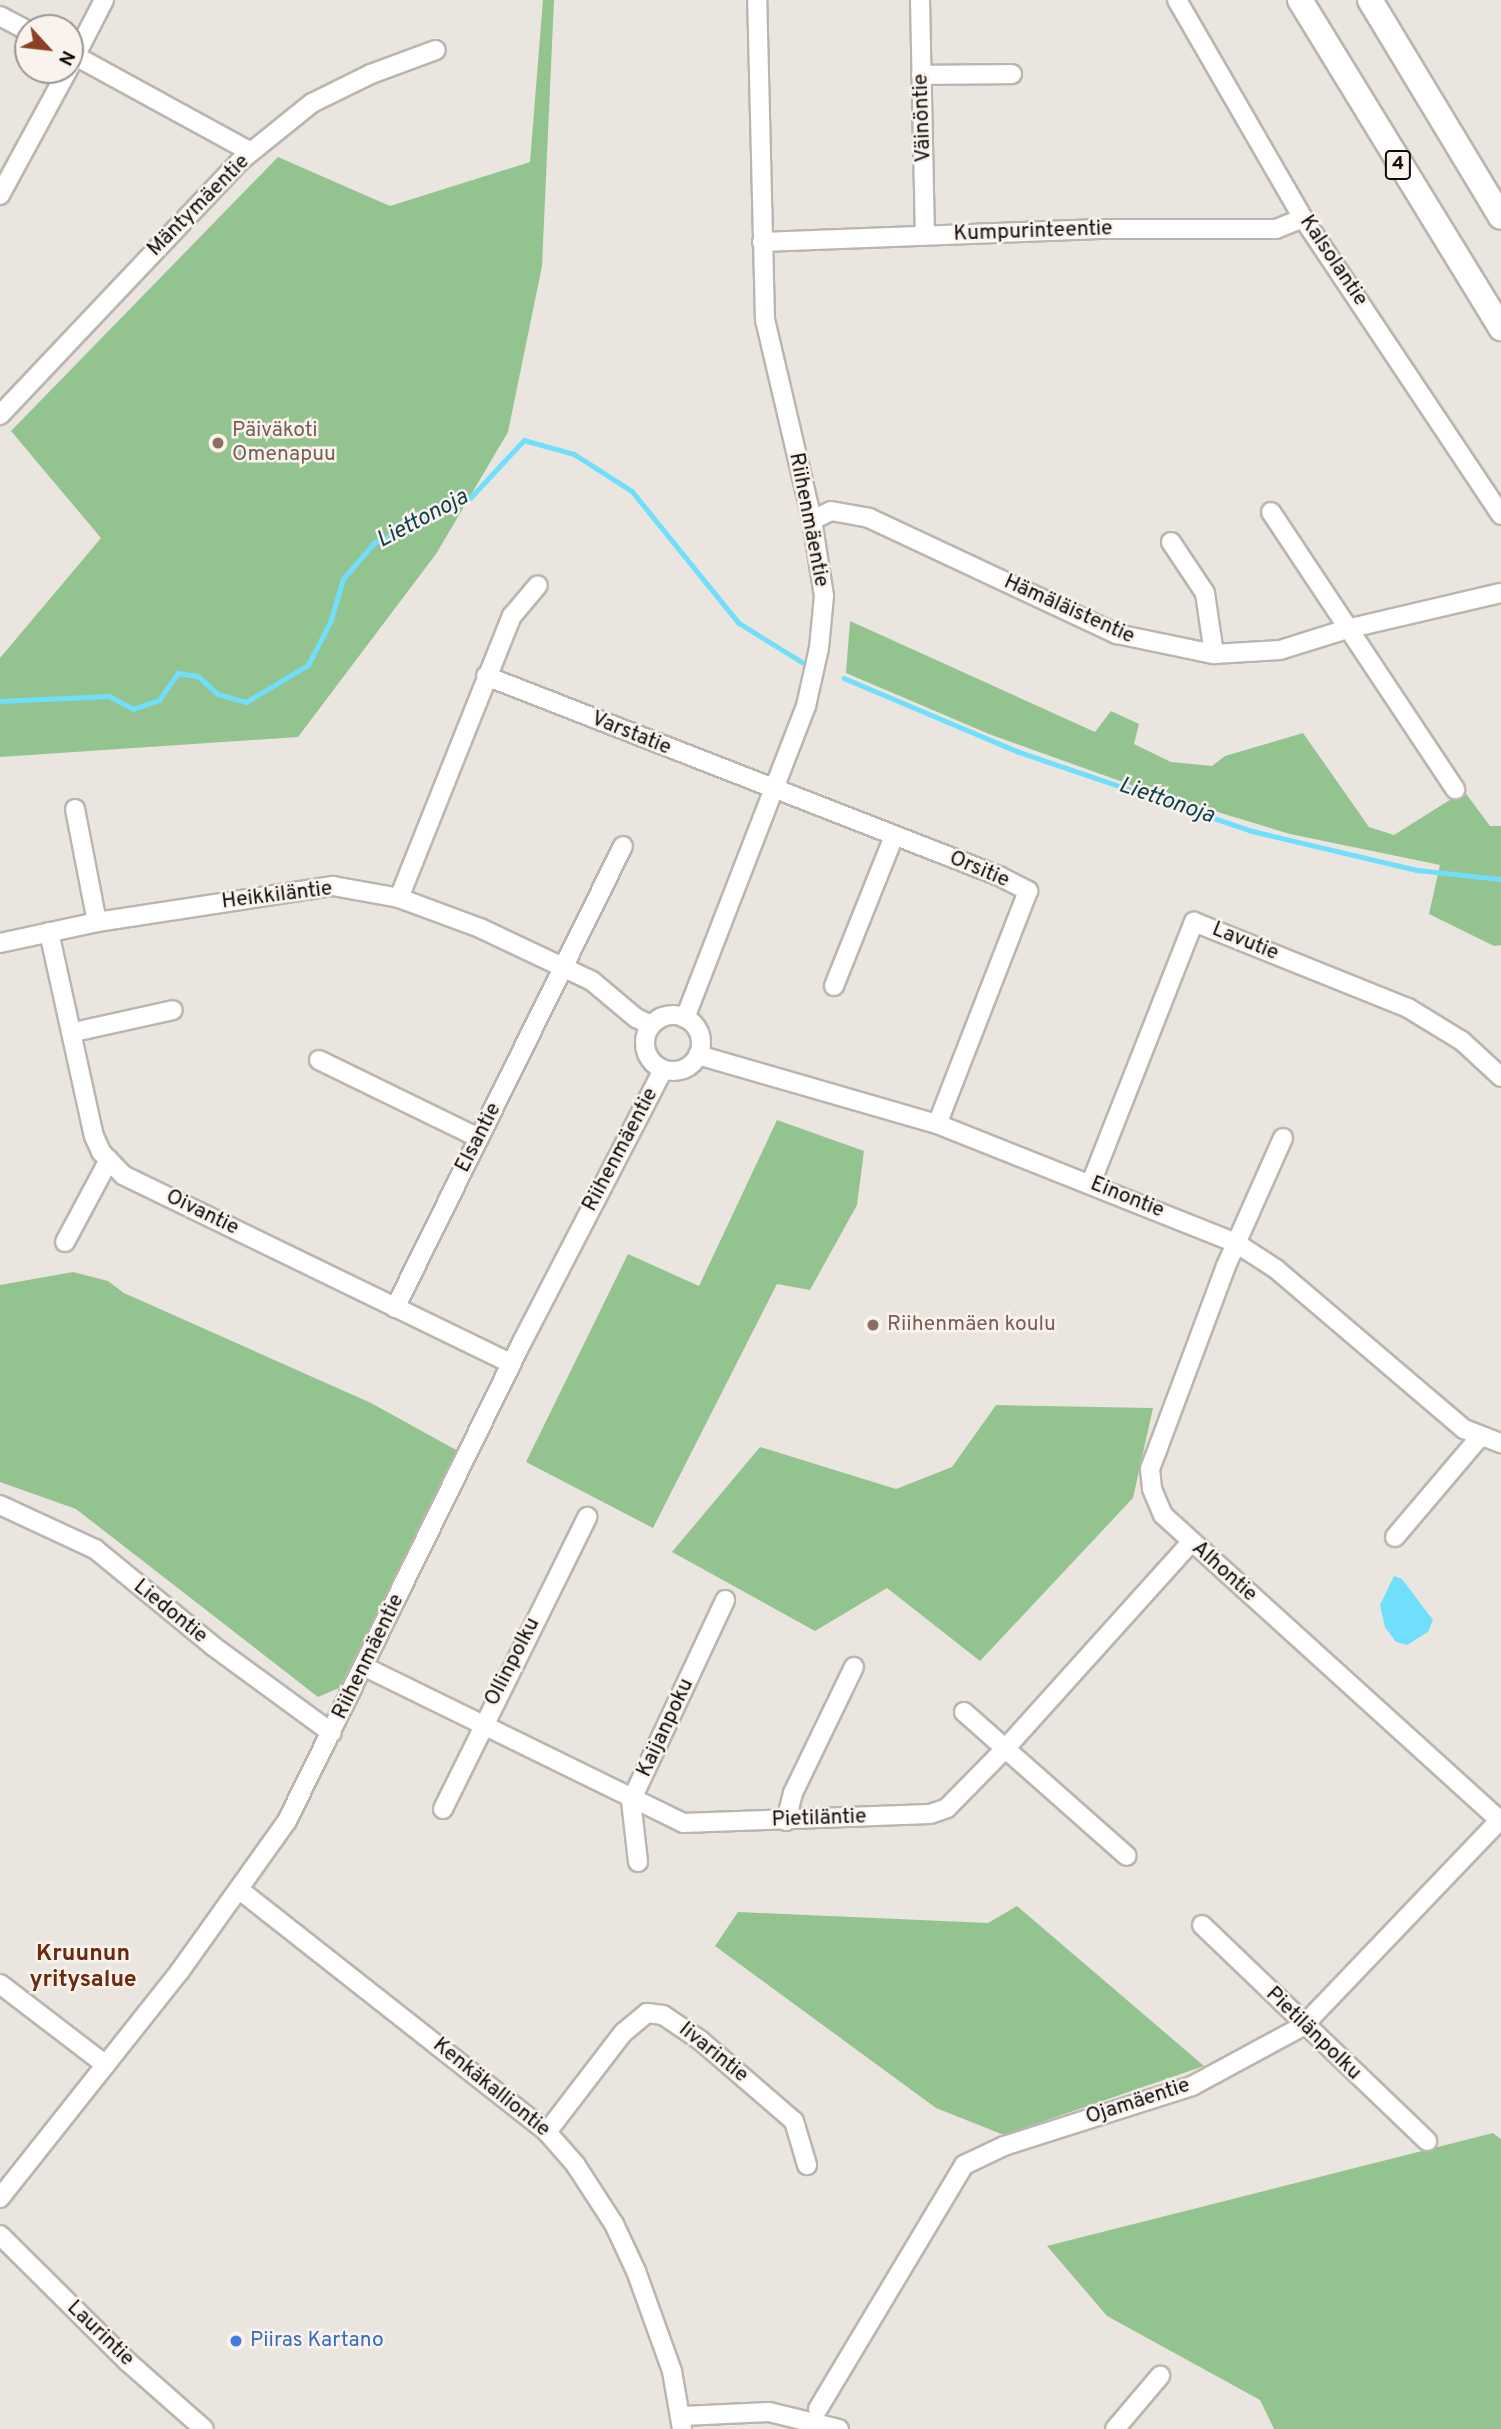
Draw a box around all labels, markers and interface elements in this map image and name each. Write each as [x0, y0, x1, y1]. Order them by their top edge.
north arrow [14, 14, 84, 84]
text: N [52, 46, 80, 69]
street label: Väinöntie [909, 73, 937, 163]
street label: Mäntymäentie [143, 150, 255, 262]
road number: 4 [1384, 150, 1412, 181]
street label: Kalsolantie [1293, 211, 1373, 311]
street label: Kumpurinteentie [953, 217, 1113, 247]
place label: Päiväkoti Omenapuu [232, 418, 336, 468]
marker: Päiväkoti Omenapuu [210, 435, 226, 451]
street label: Riihenmäentie [783, 451, 833, 589]
water label: Liettonoja [373, 484, 473, 556]
street label: Hämäläistentie [1000, 570, 1138, 650]
street label: Varstatie [587, 707, 675, 761]
water label: Liettonoja [1114, 773, 1218, 831]
street label: Orsitie [945, 846, 1013, 894]
street label: Heikkiläntie [220, 877, 334, 915]
street label: Lavutie [1208, 917, 1282, 967]
street label: Riihenmäentie [578, 1084, 664, 1216]
street label: Elsantie [451, 1099, 507, 1177]
street label: Einontie [1086, 1172, 1168, 1224]
street label: Oivantie [161, 1185, 243, 1241]
place label: Riihenmäen koulu [887, 1312, 1056, 1338]
marker: Riihenmäen koulu [865, 1317, 881, 1333]
street label: Alhontie [1186, 1536, 1262, 1608]
street label: Liedontie [128, 1575, 212, 1649]
street label: Riihenmäentie [328, 1590, 410, 1724]
street label: Ollinpolku [480, 1614, 546, 1710]
street label: Kaijanpoku [632, 1675, 700, 1781]
street label: Pietiläntie [771, 1805, 867, 1833]
district label: Kruunun yritysalue [29, 1941, 137, 1995]
street label: Pietilänpolku [1260, 1982, 1366, 2086]
street label: Iivarintie [673, 2017, 753, 2089]
street label: Kenkäkalliontie [427, 2033, 555, 2143]
street label: Ojamäentie [1083, 2073, 1193, 2131]
street label: Laurintie [61, 2296, 139, 2372]
place label: Piiras Kartano [250, 2328, 384, 2354]
marker: Piiras Kartano [228, 2333, 244, 2349]

